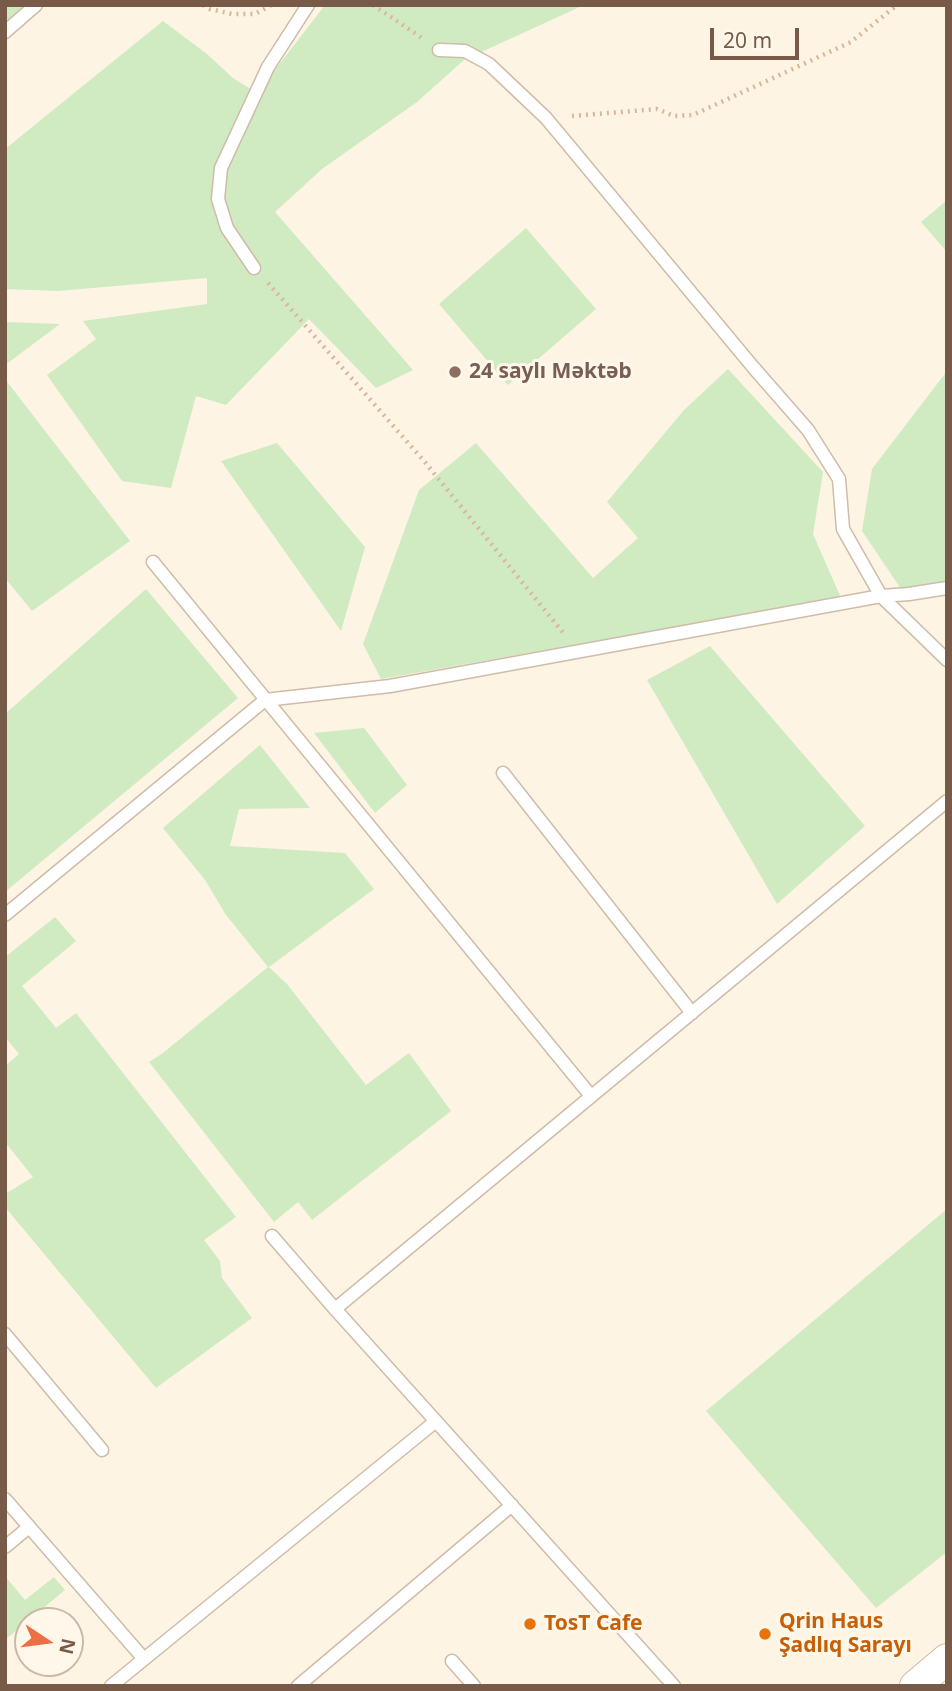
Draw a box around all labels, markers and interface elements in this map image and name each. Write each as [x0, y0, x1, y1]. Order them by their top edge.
scale bar [714, 14, 803, 58]
text: 20 m [723, 26, 772, 54]
place label: 24 saylı Məktəb [469, 359, 632, 385]
marker: 24 saylı Məktəb [447, 364, 463, 380]
north arrow [14, 1607, 84, 1677]
place label: Qrin Haus Şadlıq Sarayı [779, 1609, 912, 1659]
place label: TosT Cafe [544, 1611, 643, 1637]
marker: TosT Cafe [522, 1616, 538, 1632]
marker: Qrin Haus Şadlıq Sarayı [757, 1626, 773, 1642]
text: N [53, 1636, 82, 1657]

